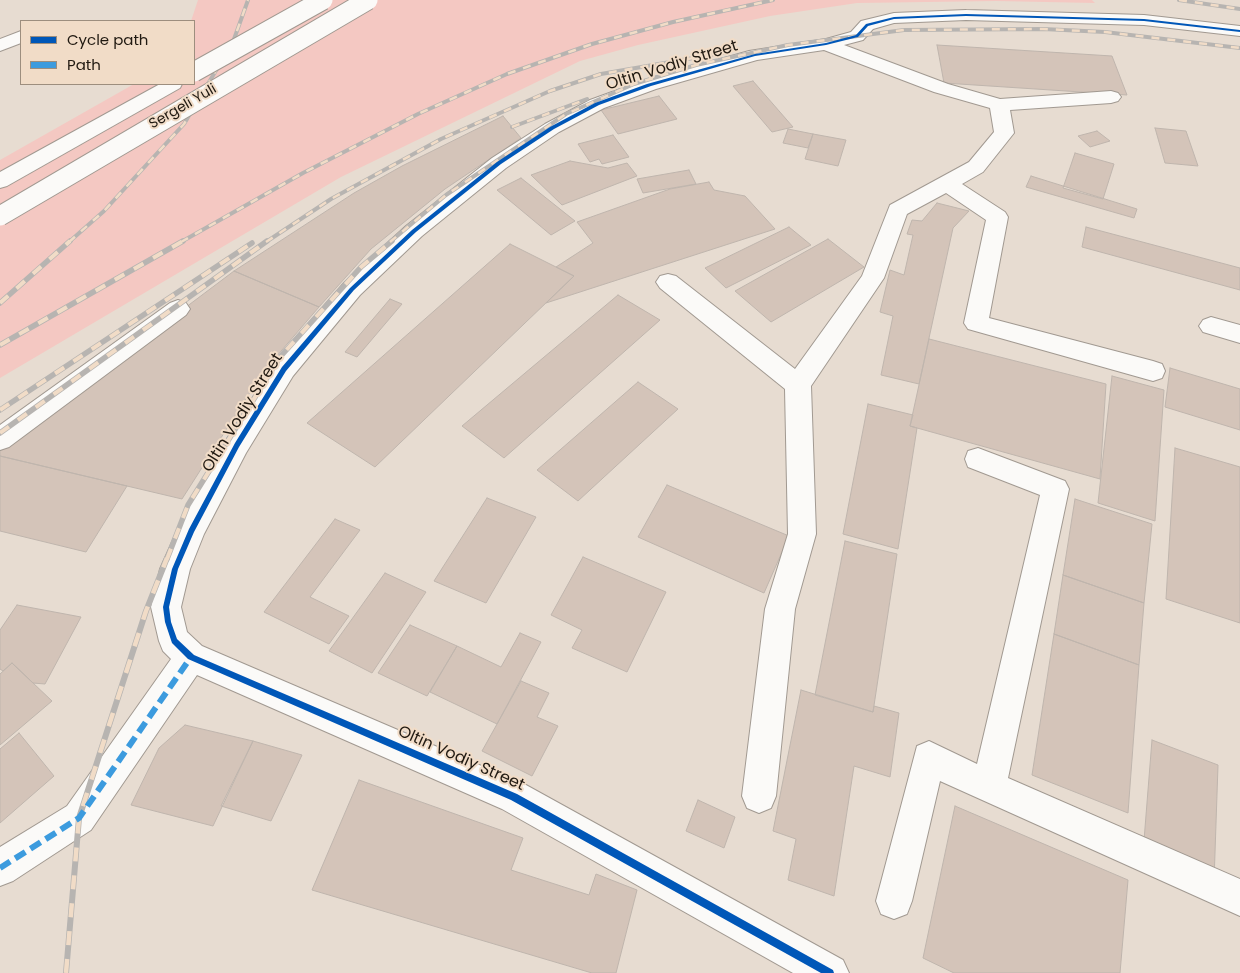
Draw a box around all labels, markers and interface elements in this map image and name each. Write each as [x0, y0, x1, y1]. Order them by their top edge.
legend [20, 20, 195, 85]
text: Cycle path [67, 29, 148, 50]
street label: Oltin Vodiy Street [604, 37, 740, 95]
text: Path [67, 54, 101, 75]
street label: Sergeli Yuli [146, 81, 220, 133]
street label: Oltin Vodiy Street [199, 350, 287, 476]
street label: Oltin Vodiy Street [395, 722, 527, 796]

